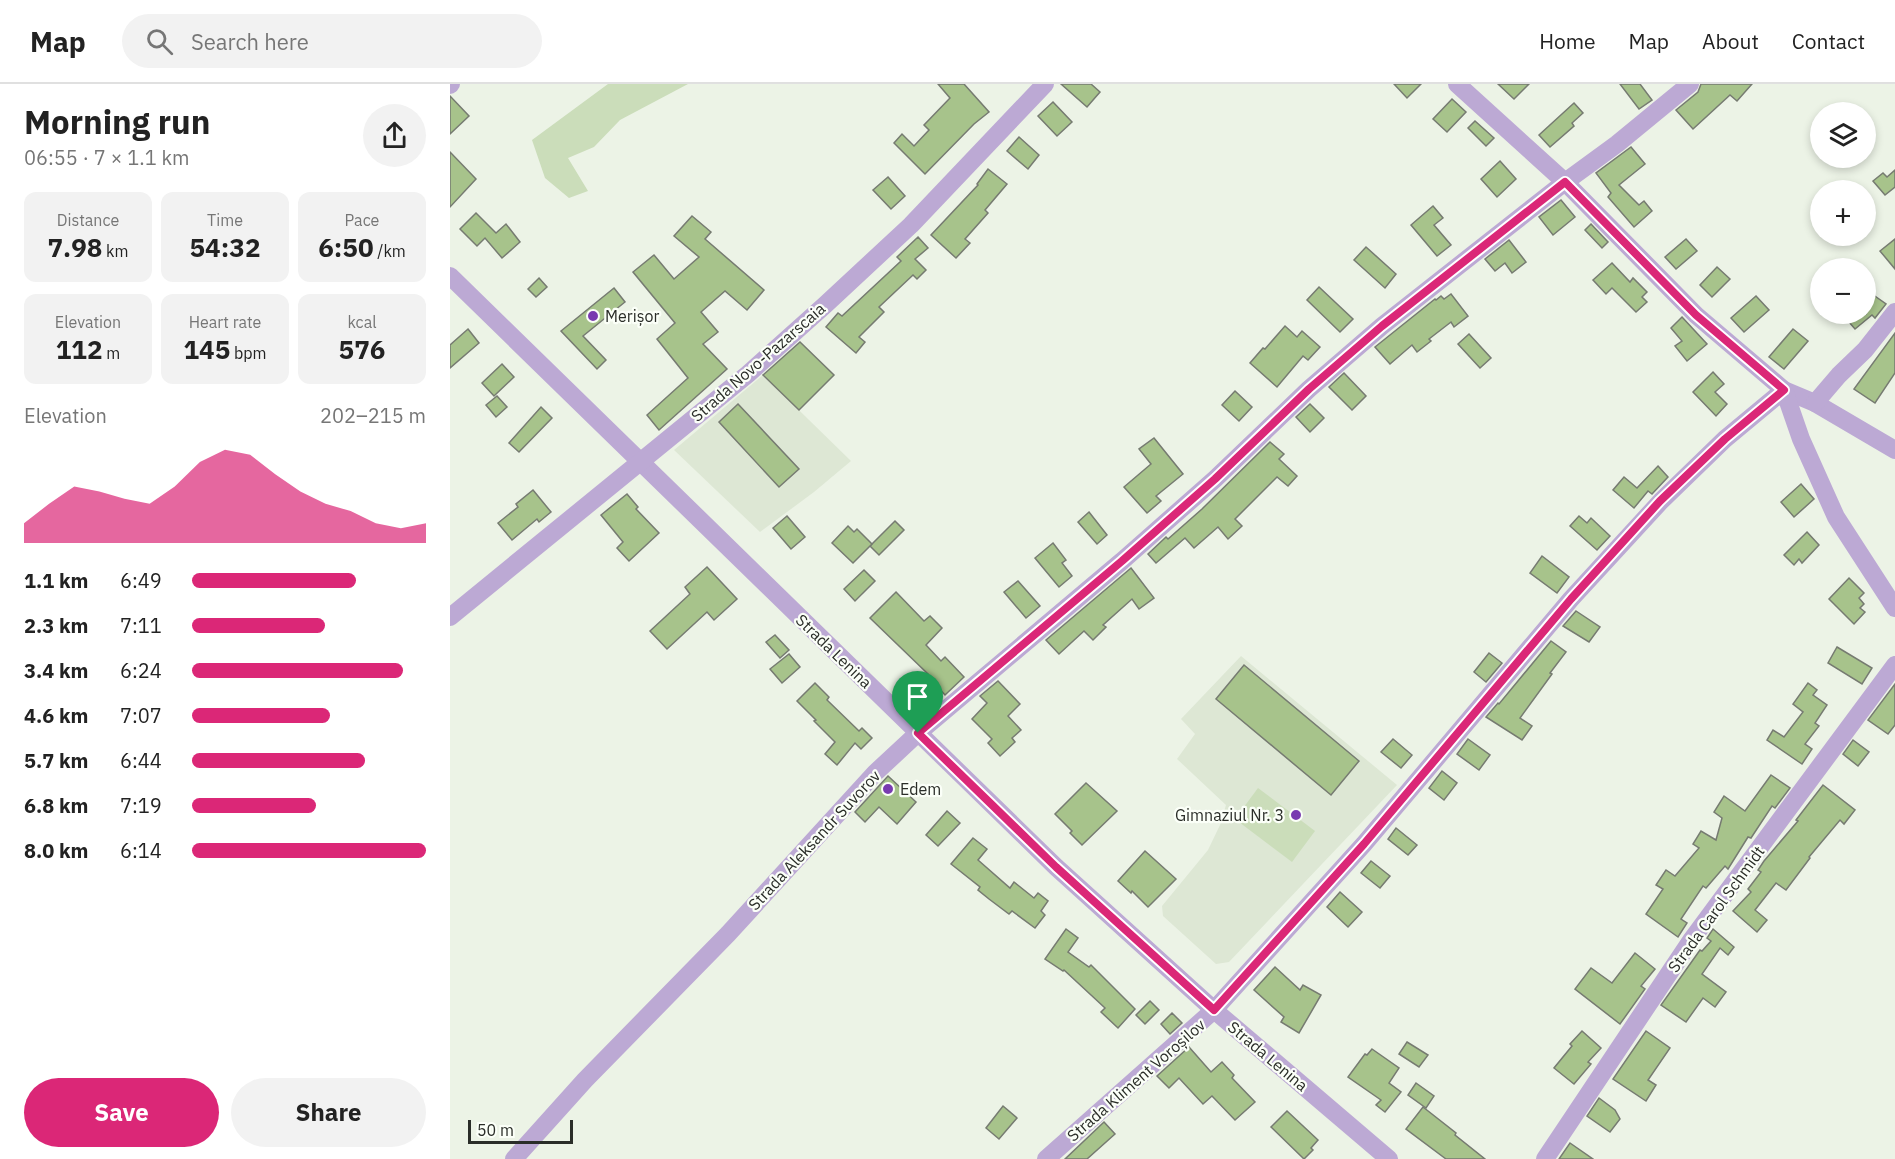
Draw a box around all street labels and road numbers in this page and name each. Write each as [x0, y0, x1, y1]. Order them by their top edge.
street label: Strada Novo-Pazarscaia [687, 298, 829, 426]
street label: Strada Lenina [792, 610, 877, 693]
street label: Strada Aleksandr Suvorov [744, 766, 884, 914]
street label: Strada Carol Schmidt [1663, 842, 1769, 976]
street label: Strada Kliment Voroșilov [1063, 1015, 1209, 1145]
street label: Strada Lenina [1224, 1017, 1312, 1096]

